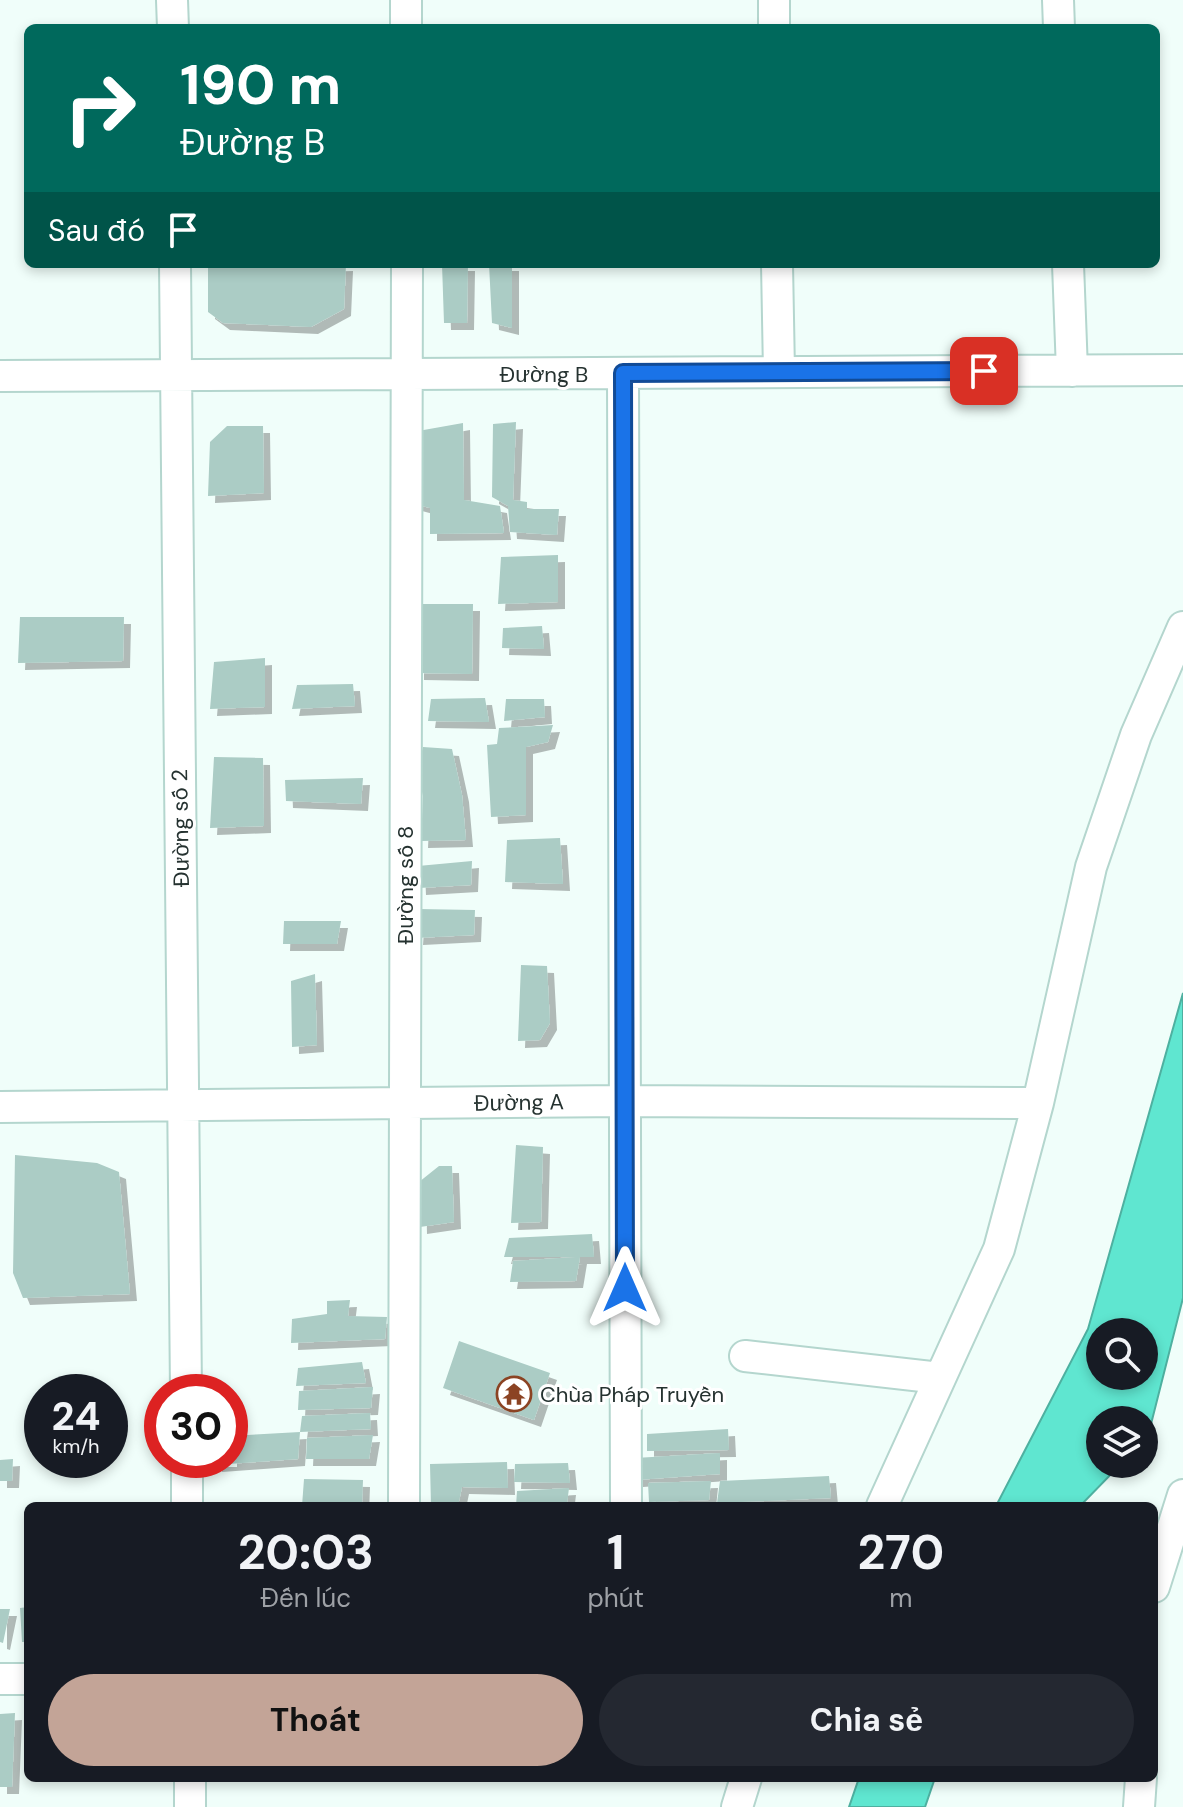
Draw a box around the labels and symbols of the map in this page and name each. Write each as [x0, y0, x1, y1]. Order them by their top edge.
pin [950, 337, 1018, 405]
street label: Đường B [500, 360, 588, 389]
street label: Đường số 2 [165, 769, 196, 887]
street label: Đường số 8 [391, 826, 420, 944]
street label: Đường A [474, 1087, 564, 1118]
position arrow [583, 1246, 667, 1330]
speed limit sign: 30 [144, 1374, 248, 1478]
temple icon: Chùa Pháp Truyền [495, 1375, 533, 1413]
place label: Chùa Pháp Truyền [540, 1380, 724, 1409]

